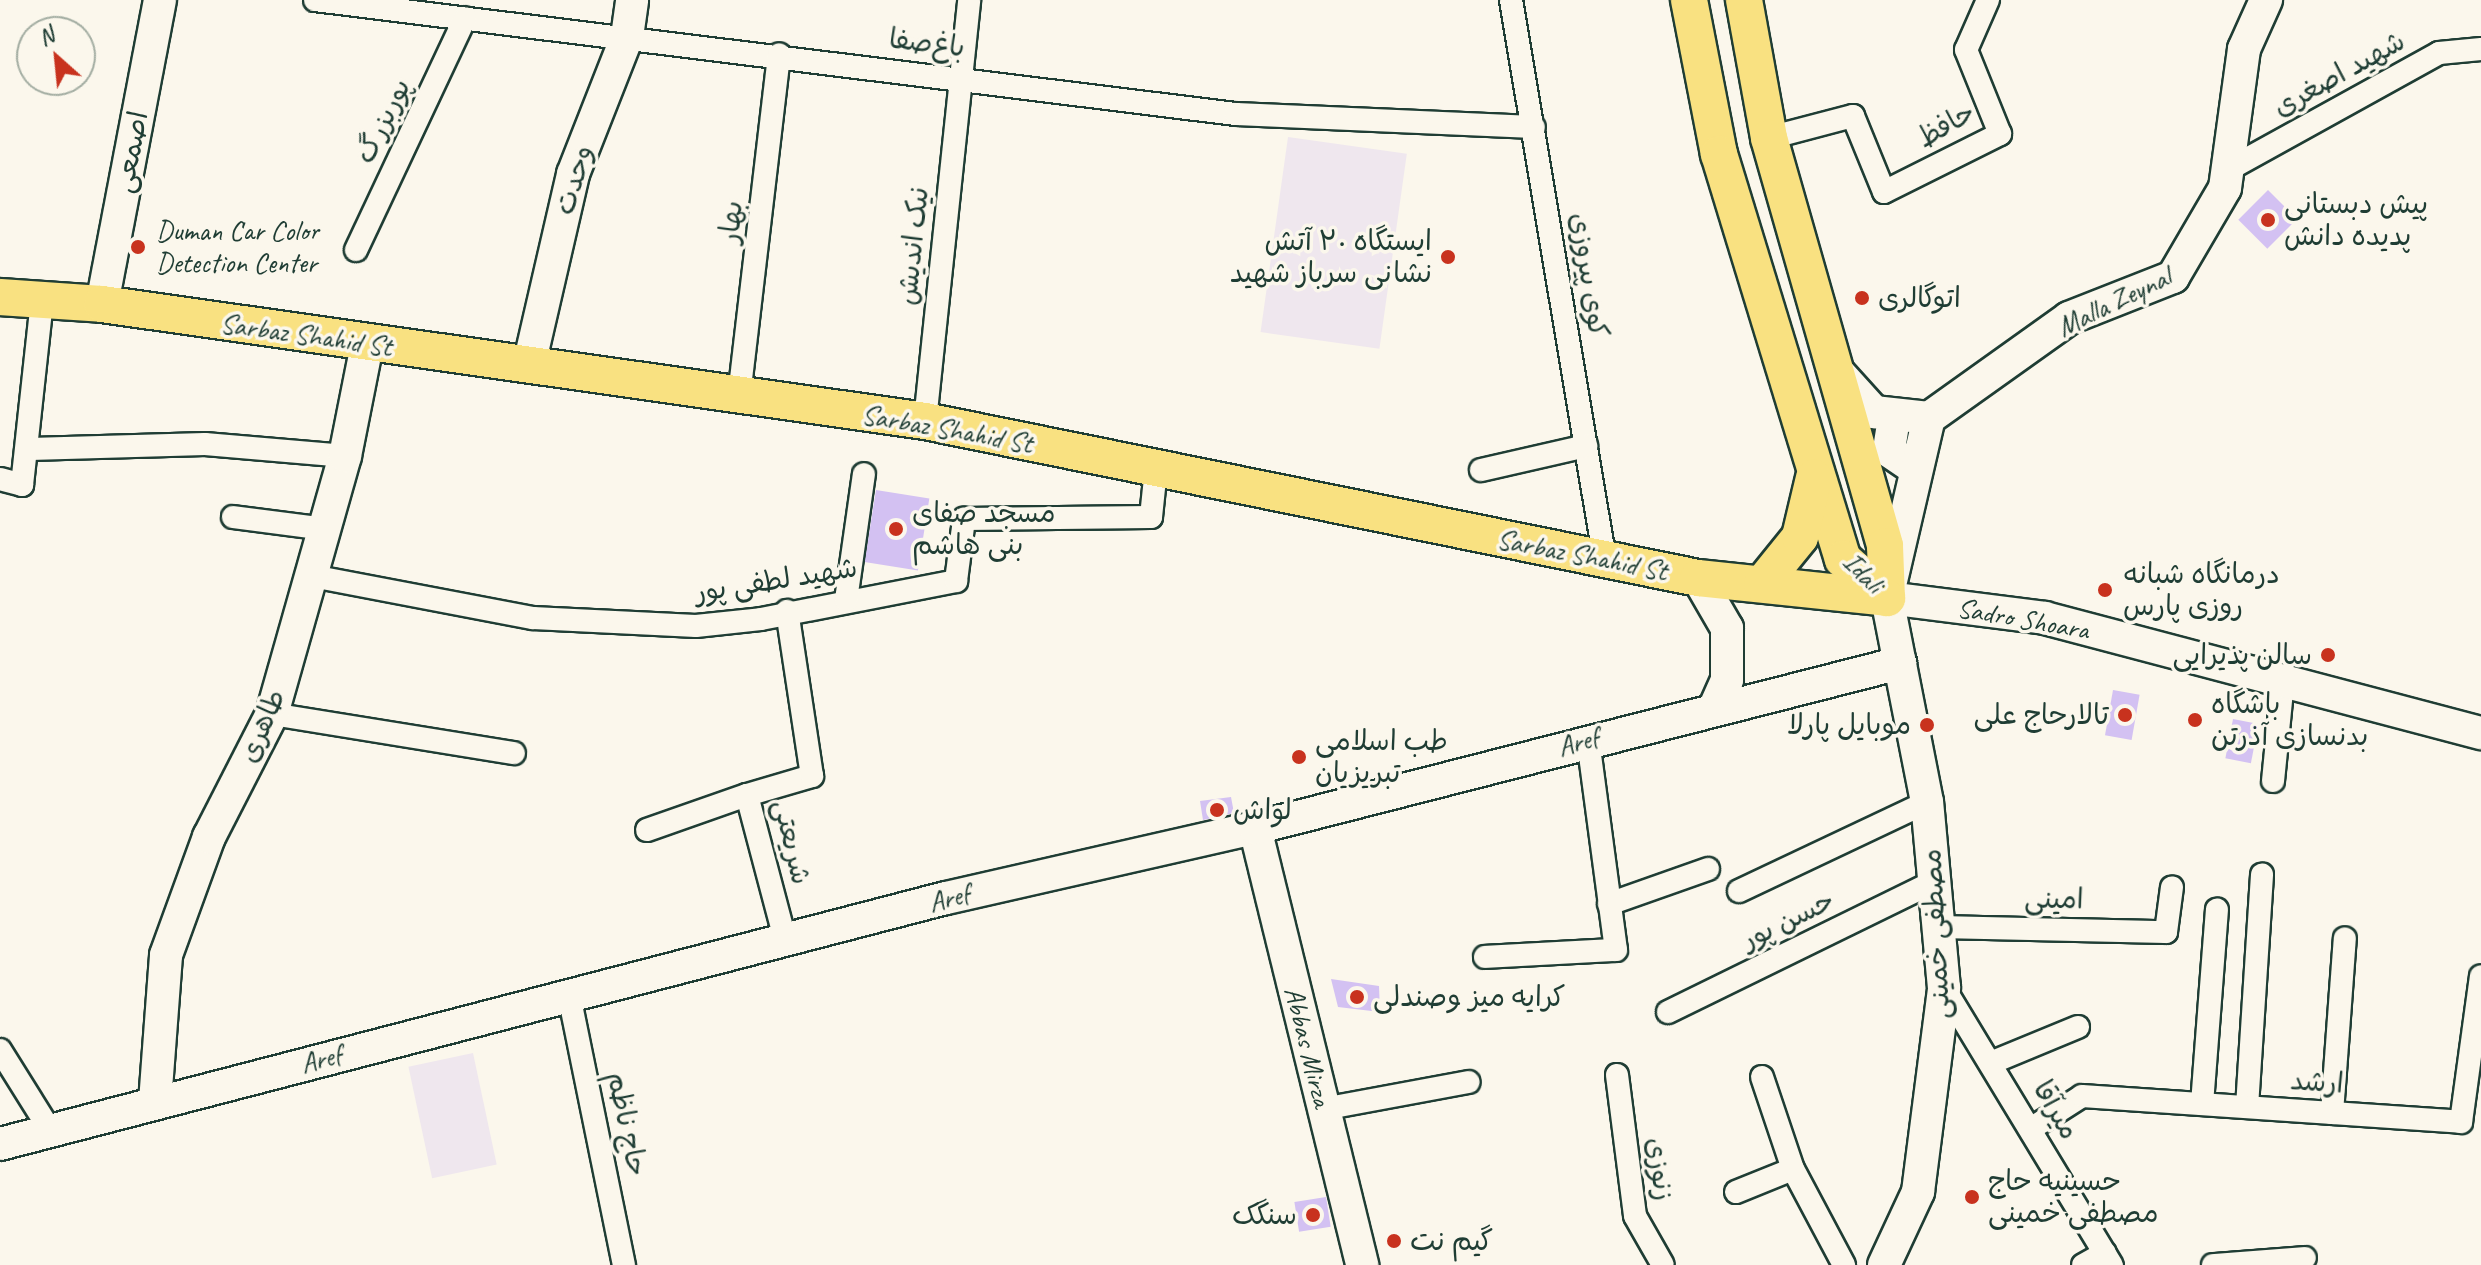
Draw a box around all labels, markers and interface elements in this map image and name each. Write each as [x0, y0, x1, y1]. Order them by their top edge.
north arrow [16, 16, 96, 96]
text: N [34, 21, 58, 52]
street label: باغ‌صفا [887, 22, 967, 64]
street label: شهید اصغری [2267, 24, 2411, 124]
street label: پوربزرگ [348, 73, 418, 169]
street label: حافظ [1911, 95, 1981, 155]
street label: اصمعی [107, 108, 155, 196]
street label: وحدت [548, 141, 600, 219]
street label: نیک اندیش [890, 185, 936, 307]
place label: پیش دبستانی پدیده دانش [2284, 187, 2428, 253]
street label: بهار [712, 199, 750, 245]
street label: کوی پیروزی [1563, 210, 1615, 340]
marker: پیش دبستانی پدیده دانش [2259, 211, 2277, 229]
place label: Duman Car Color Detection Center [156, 214, 319, 280]
place label: ایستگاه ۲۰ آتش نشانی سرباز شهید [1230, 224, 1432, 290]
marker: Duman Car Color Detection Center [127, 236, 149, 258]
marker: ایستگاه ۲۰ آتش نشانی سرباز شهید [1439, 248, 1457, 266]
street label: Malla Zeynal [2052, 260, 2176, 344]
place label: اتوگالری [1878, 281, 1961, 315]
marker: اتوگالری [1853, 289, 1871, 307]
street label: Sarbaz Shahid St [218, 306, 394, 364]
street label: Sarbaz Shahid St [859, 397, 1035, 461]
place label: مسجد صفای بنی هاشم [912, 496, 1056, 562]
marker: مسجد صفای بنی هاشم [887, 520, 905, 538]
street label: Sarbaz Shahid St [1494, 522, 1670, 588]
street label: Idali [1836, 545, 1890, 601]
street label: شهید لطفی پور [692, 551, 860, 609]
place label: درمانگاه شبانه روزی پارس [2123, 557, 2280, 623]
marker: درمانگاه شبانه روزی پارس [2094, 579, 2116, 601]
street label: Sadro Shoara [1955, 591, 2091, 647]
place label: سالن پذیرایی [2173, 638, 2312, 672]
marker: سالن پذیرایی [2319, 646, 2337, 664]
street label: طاهری [232, 684, 292, 768]
place label: باشگاه بدنسازی آذرتن [2211, 687, 2368, 753]
place label: تالارحاج علی [1974, 698, 2109, 732]
marker: تالارحاج علی [2116, 706, 2134, 724]
place label: موبایل پارلا [1787, 708, 1911, 742]
marker: باشگاه بدنسازی آذرتن [2186, 711, 2204, 729]
marker: موبایل پارلا [1918, 716, 1936, 734]
street label: Aref [1554, 720, 1602, 764]
place label: طب اسلامی تبریزیان [1315, 724, 1448, 790]
marker: طب اسلامی تبریزیان [1290, 748, 1308, 766]
place label: لواش [1233, 793, 1292, 827]
street label: شریعتی [766, 796, 818, 888]
marker: لواش [1208, 801, 1226, 819]
street label: مصطفی خمینی [1915, 848, 1957, 1020]
street label: Aref [925, 877, 973, 919]
street label: امینی [2024, 882, 2084, 916]
street label: حسن پور [1736, 883, 1840, 957]
place label: کرایه میز وصندلی [1373, 980, 1565, 1014]
street label: Abbas Mirza [1277, 983, 1339, 1111]
marker: کرایه میز وصندلی [1348, 988, 1366, 1006]
street label: Aref [297, 1038, 345, 1080]
street label: ارشد [2289, 1063, 2345, 1101]
street label: حاج ناظم [600, 1069, 654, 1179]
street label: میرآقا [2026, 1075, 2086, 1145]
street label: زنوزی [1639, 1135, 1681, 1203]
place label: حسینیه حاج مصطفی خمینی [1988, 1164, 2158, 1230]
marker: حسینیه حاج مصطفی خمینی [1963, 1188, 1981, 1206]
place label: سنگک [1232, 1198, 1297, 1232]
marker: سنگک [1304, 1206, 1322, 1224]
place label: گیم نت [1410, 1224, 1493, 1258]
marker: گیم نت [1385, 1232, 1403, 1250]

